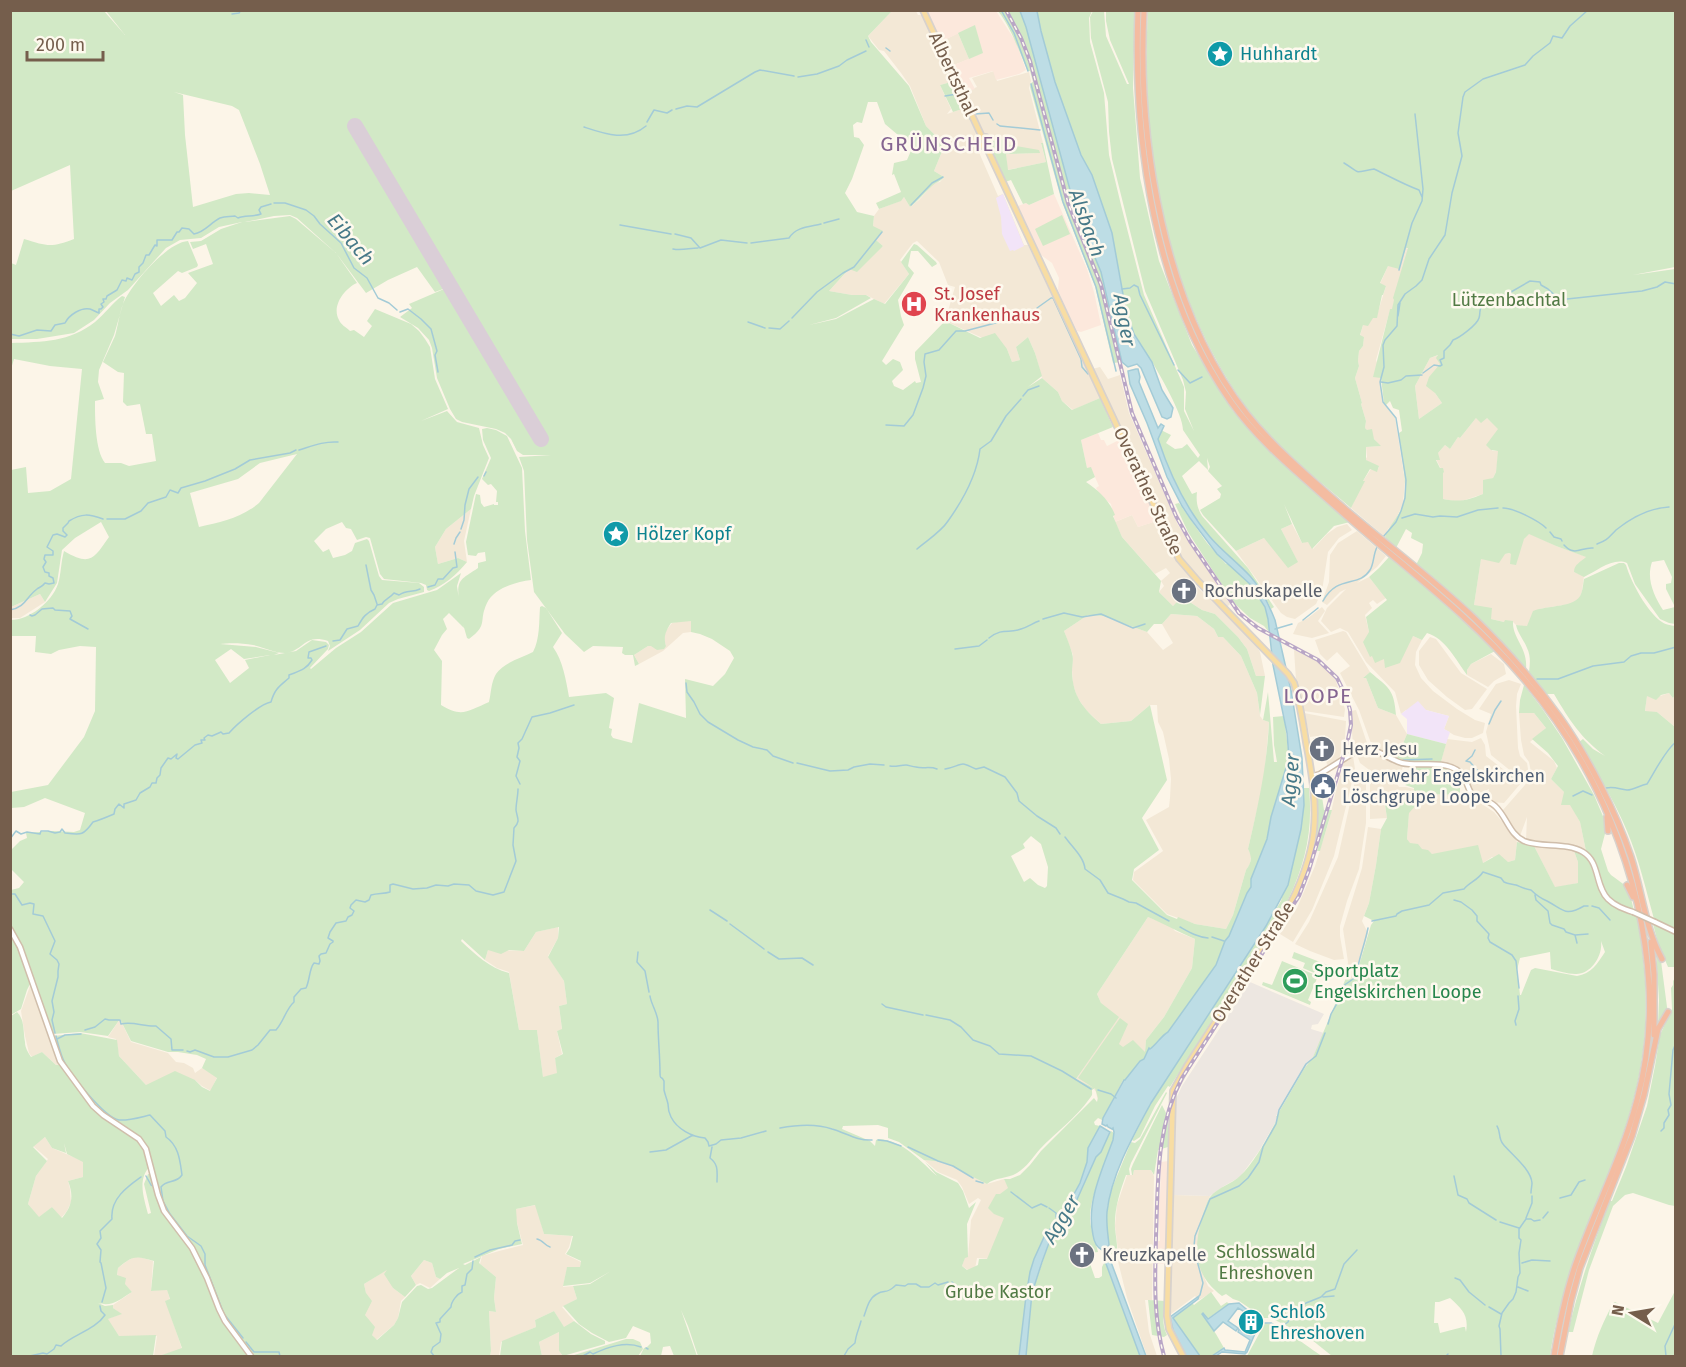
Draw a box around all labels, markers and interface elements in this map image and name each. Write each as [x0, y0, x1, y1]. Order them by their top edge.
scale bar [27, 24, 104, 62]
street label: Albertsthal [924, 29, 982, 119]
text: 200 m [36, 34, 85, 56]
place icon: Huhhardt [1205, 39, 1235, 69]
place label: Huhhardt [1240, 43, 1318, 65]
district label: GRÜNSCHEID [880, 131, 1018, 157]
water label: Alsbach [1063, 185, 1110, 260]
water label: Eibach [322, 208, 380, 270]
place label: St. Josef Krankenhaus [934, 283, 1040, 326]
hospital icon: St. Josef Krankenhaus [899, 289, 929, 319]
park label: Lützenbachtal [1452, 289, 1566, 311]
water label: Agger [1108, 291, 1142, 349]
street label: Overather Straße [1109, 424, 1187, 558]
place icon: Hölzer Kopf [601, 519, 631, 549]
place label: Hölzer Kopf [636, 523, 733, 545]
church icon: Rochuskapelle [1169, 576, 1199, 606]
place label: Rochuskapelle [1204, 580, 1323, 602]
district label: LOOPE [1283, 683, 1353, 709]
church icon: Herz Jesu [1307, 734, 1337, 764]
place label: Herz Jesu [1342, 738, 1418, 760]
water label: Agger [1276, 751, 1304, 808]
place label: Feuerwehr Engelskirchen Löschgrupe Loope [1342, 765, 1545, 808]
public building icon: Feuerwehr Engelskirchen Löschgrupe Loope [1308, 771, 1338, 801]
street label: Overather Straße [1207, 897, 1299, 1027]
place label: Sportplatz Engelskirchen Loope [1314, 960, 1482, 1003]
sports icon: Sportplatz Engelskirchen Loope [1280, 966, 1310, 996]
water label: Agger [1037, 1189, 1086, 1249]
church icon: Kreuzkapelle [1067, 1240, 1097, 1270]
park label: Schlosswald Ehreshoven [1216, 1241, 1316, 1284]
place label: Kreuzkapelle [1102, 1244, 1207, 1266]
park label: Grube Kastor [945, 1281, 1051, 1303]
north arrow [1602, 1283, 1662, 1343]
place label: Schloß Ehreshoven [1270, 1301, 1365, 1344]
text: N [1607, 1303, 1628, 1317]
building icon: Schloß Ehreshoven [1236, 1307, 1266, 1337]

